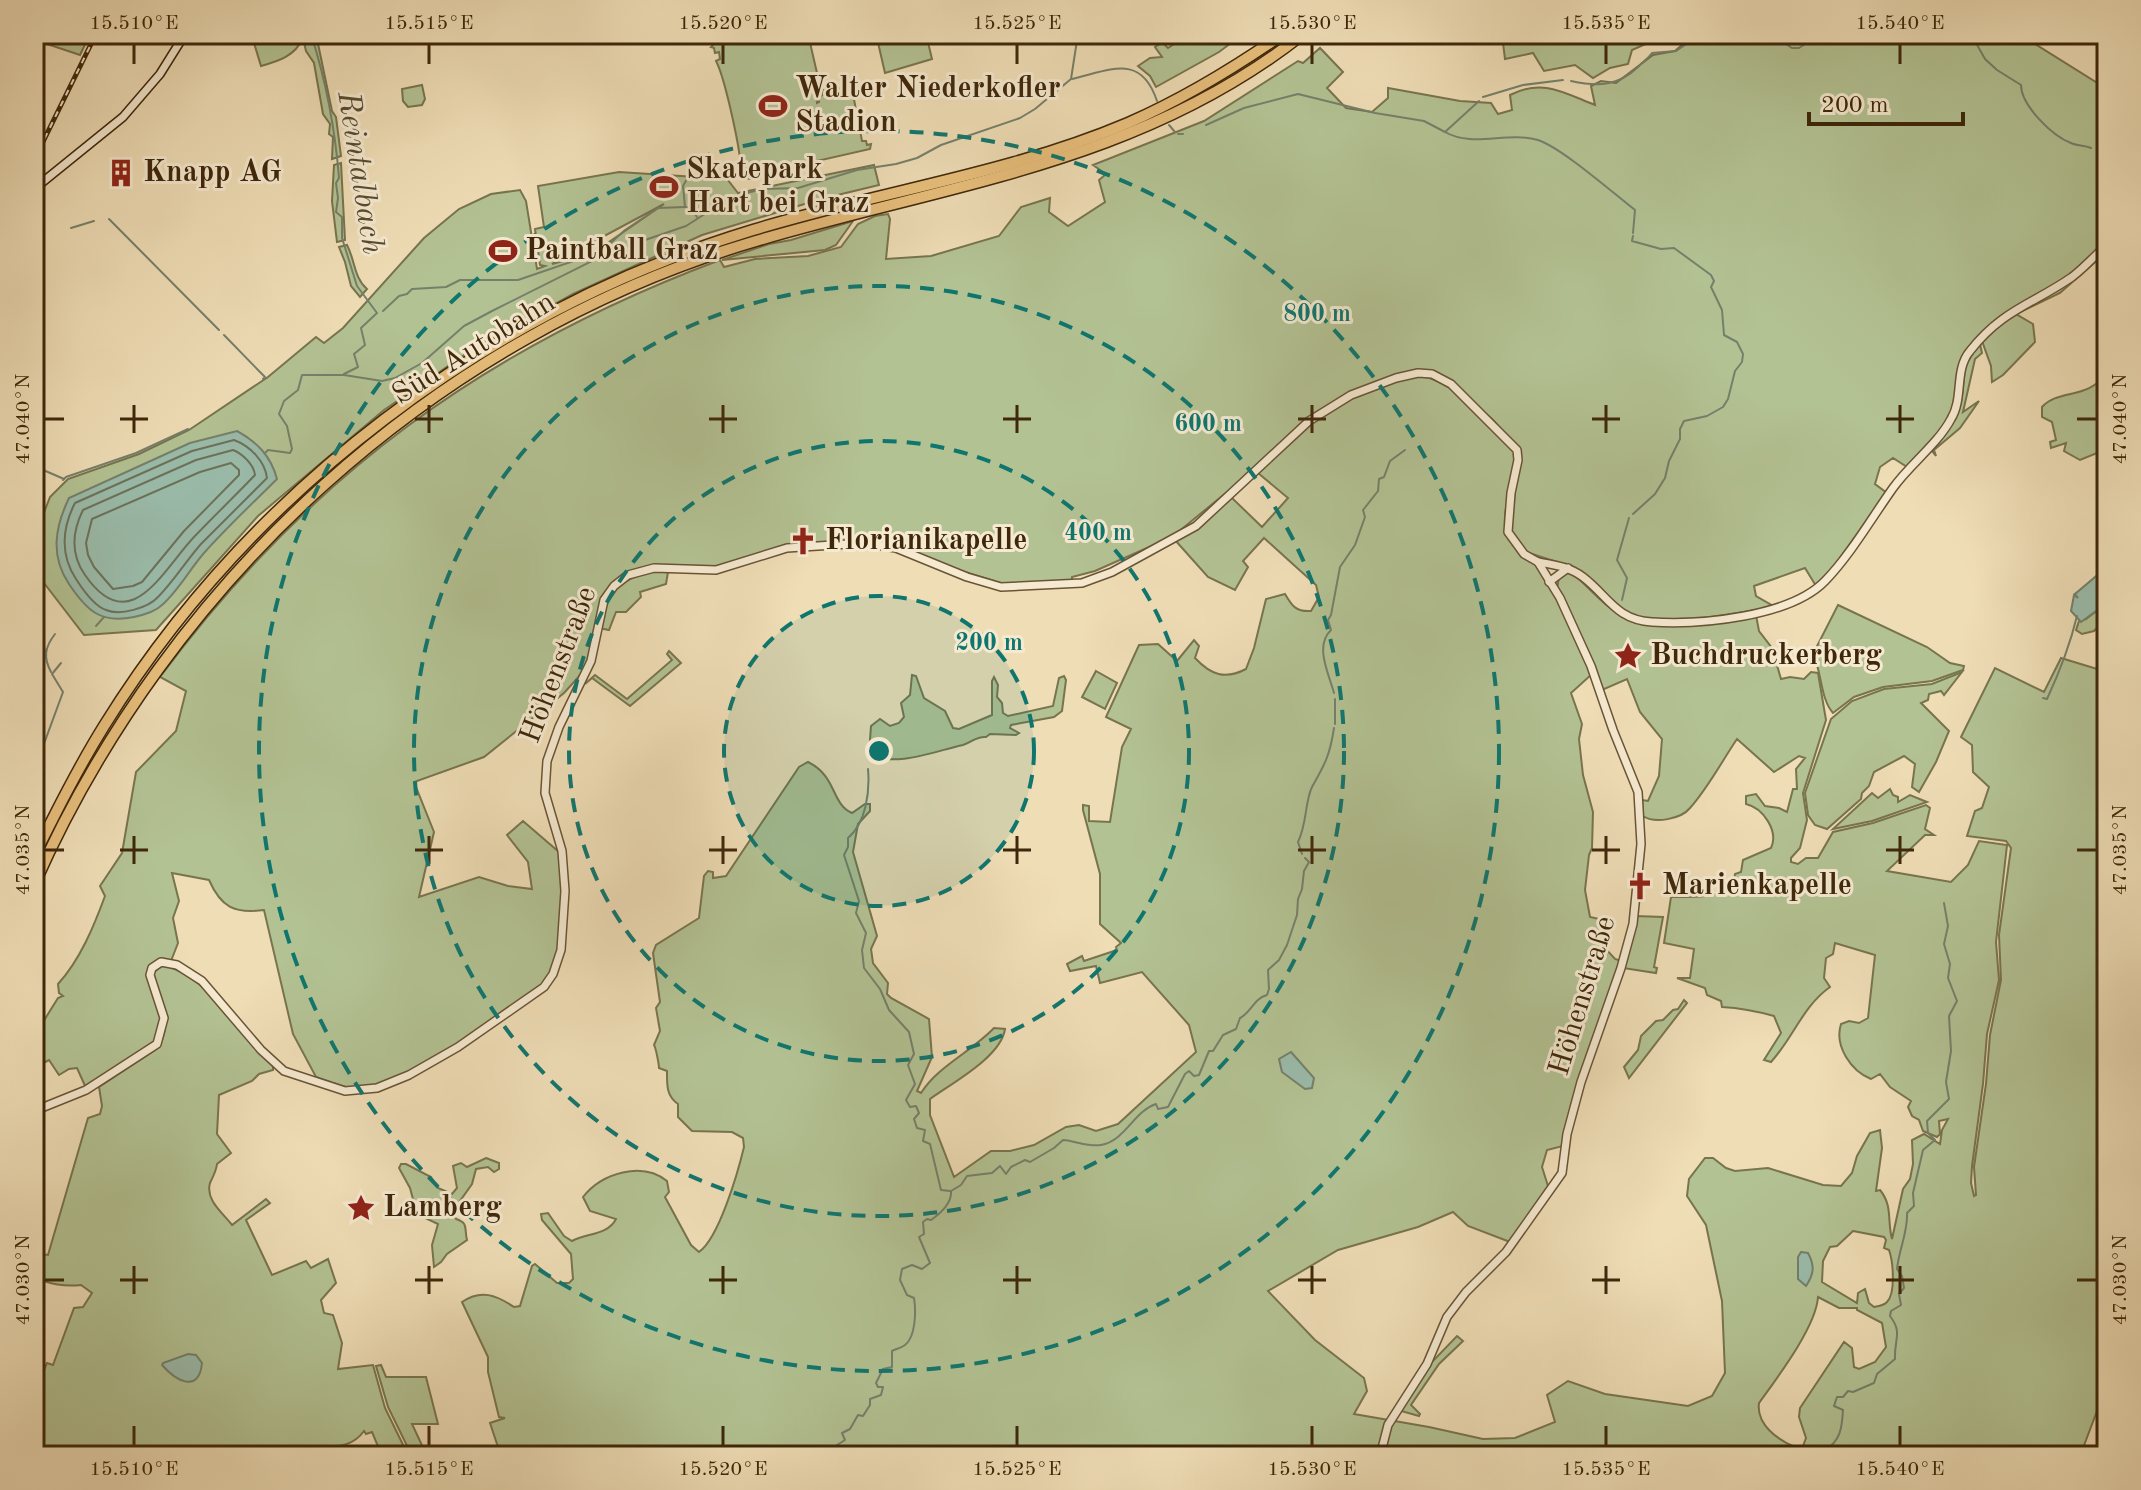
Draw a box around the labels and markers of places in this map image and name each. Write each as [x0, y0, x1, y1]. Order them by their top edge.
place label: Walter Niederkofler Stadion [795, 74, 1061, 138]
sports icon: Walter Niederkofler Stadion [758, 91, 788, 121]
place label: Skatepark Hart bei Graz [686, 155, 869, 219]
building icon: Knapp AG [106, 158, 136, 188]
place label: Knapp AG [143, 158, 282, 188]
sports icon: Skatepark Hart bei Graz [649, 172, 679, 202]
sports icon: Paintball Graz [488, 236, 518, 266]
place label: Paintball Graz [525, 236, 718, 266]
church icon: Florianikapelle [788, 526, 818, 556]
place label: Florianikapelle [825, 526, 1027, 556]
place icon: Buchdruckerberg [1613, 641, 1643, 671]
place label: Buchdruckerberg [1650, 641, 1882, 671]
centre of rings [865, 737, 893, 765]
church icon: Marienkapelle [1625, 871, 1655, 901]
place label: Marienkapelle [1662, 871, 1852, 901]
place icon: Lamberg [346, 1193, 376, 1223]
place label: Lamberg [383, 1193, 502, 1223]

